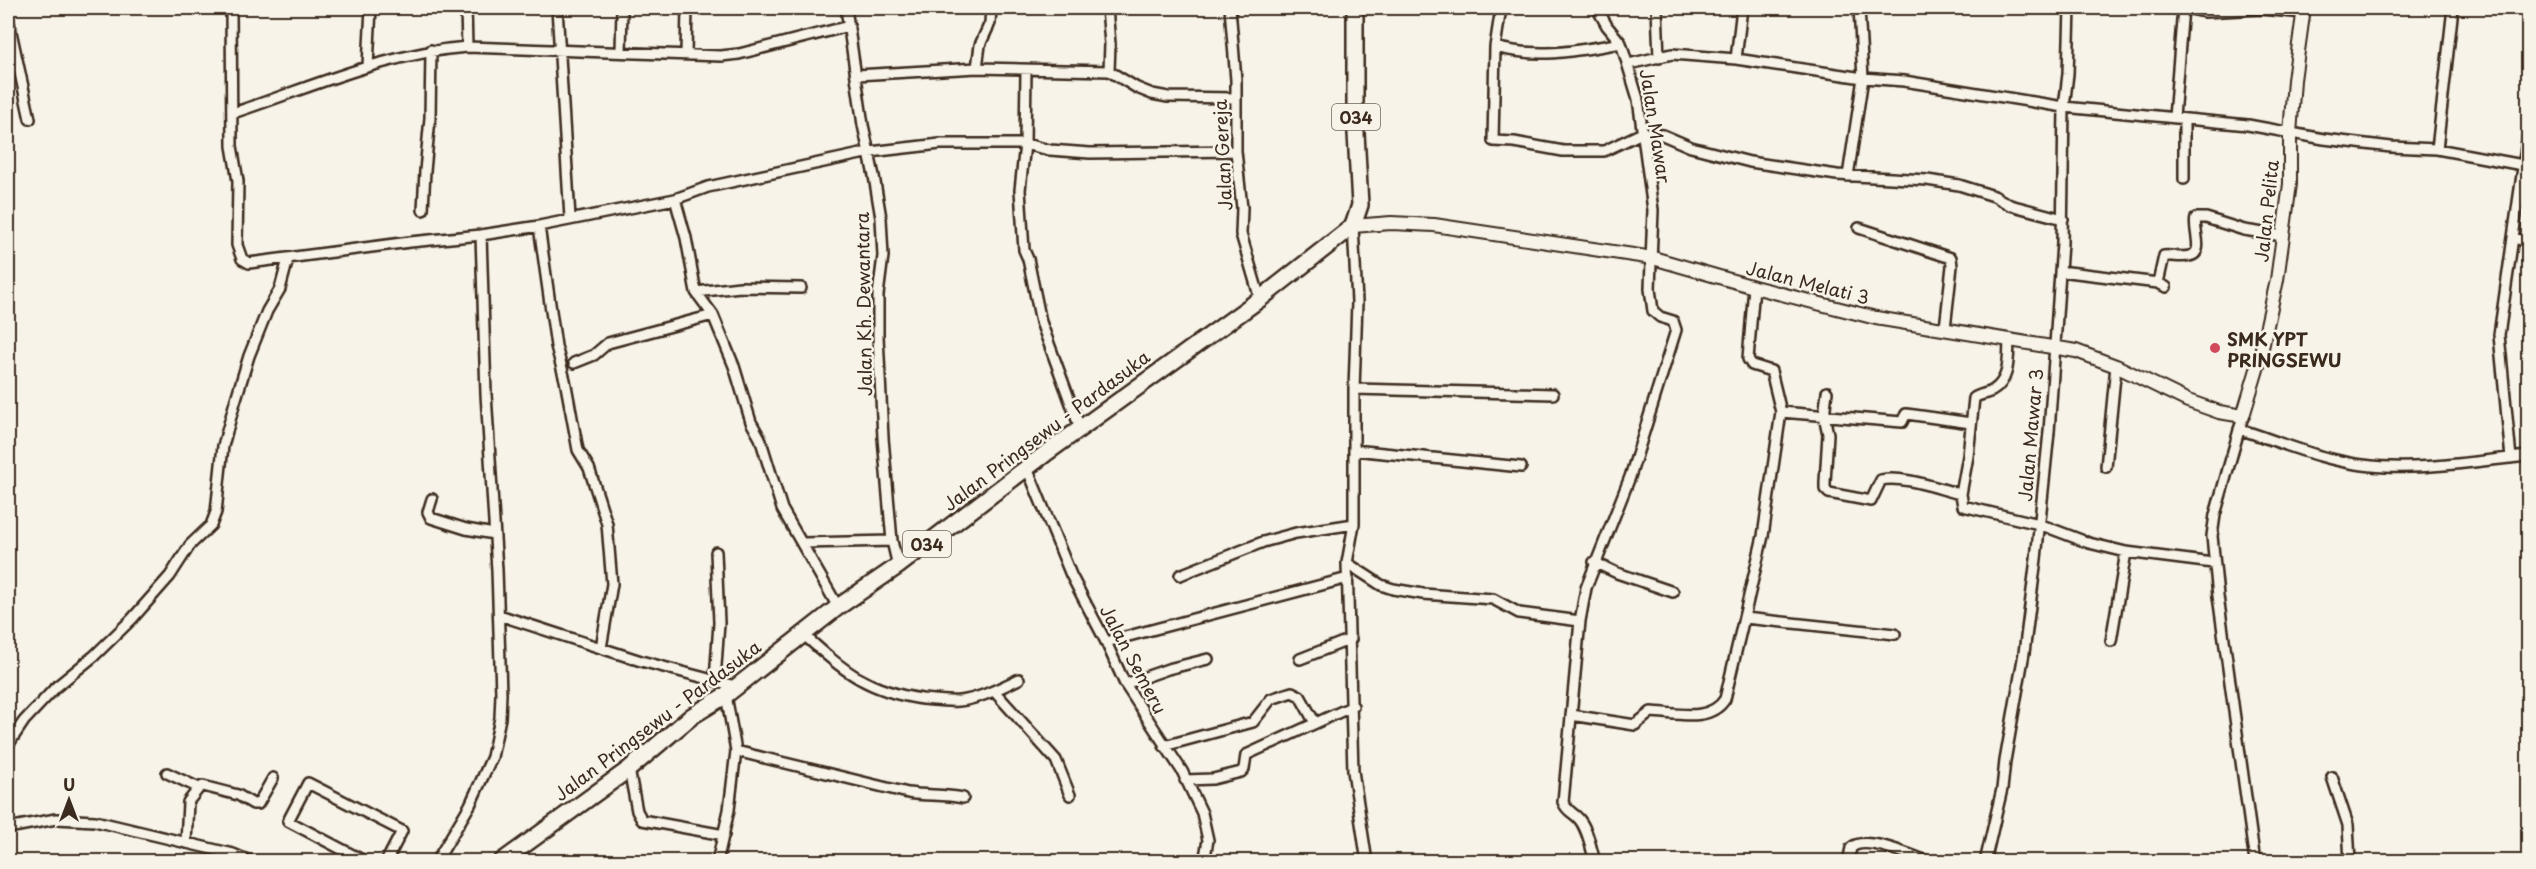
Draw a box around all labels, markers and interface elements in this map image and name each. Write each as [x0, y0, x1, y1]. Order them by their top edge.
street label: Jalan Mawar [1634, 67, 1678, 186]
street label: Jalan Gereja [1206, 98, 1238, 211]
road number: 034 [1332, 104, 1380, 130]
street label: Jalan Pelita [2247, 158, 2285, 263]
street label: Jalan Kh. Dewantara [848, 211, 878, 396]
street label: Jalan Melati 3 [1744, 254, 1872, 310]
place label: SMK YPT PRINGSEWU [2227, 325, 2342, 373]
marker: SMK YPT PRINGSEWU [2208, 341, 2222, 355]
street label: Jalan Pringsewu - Pardasuka [937, 343, 1156, 517]
street label: Jalan Mawar 3 [2011, 367, 2049, 503]
road number: 034 [903, 531, 951, 557]
street label: Jalan Semeru [1094, 600, 1174, 718]
street label: Jalan Pringsewu - Pardasuka [548, 633, 767, 807]
north arrow [39, 770, 99, 830]
text: U [63, 772, 75, 796]

